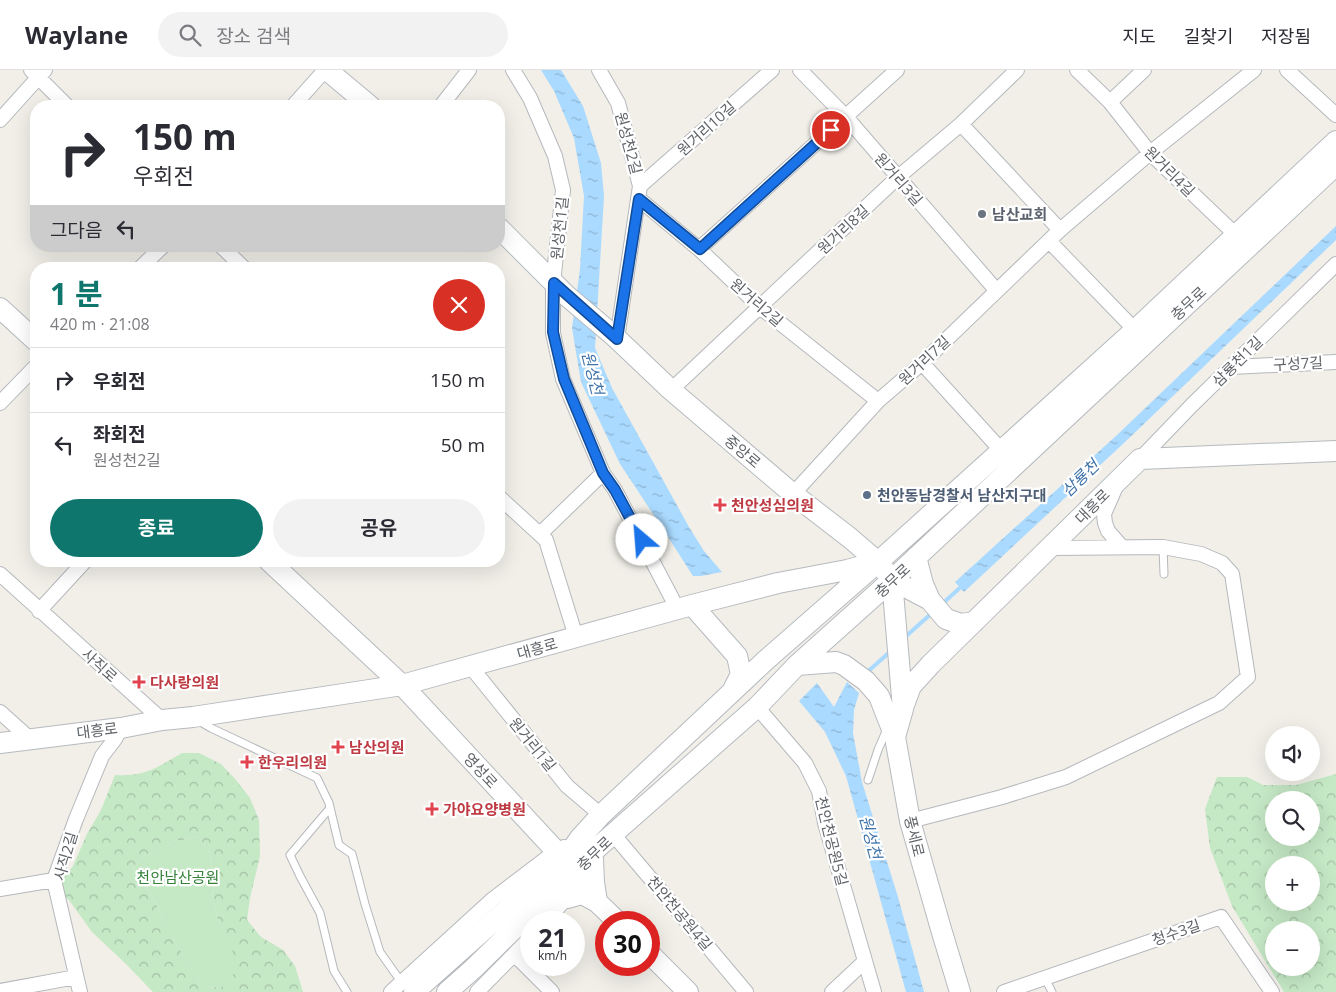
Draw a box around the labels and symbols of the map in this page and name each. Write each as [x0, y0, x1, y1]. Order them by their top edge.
street label: 원거리10길 [672, 96, 740, 160]
pin [810, 109, 852, 151]
street label: 원성천2길 [611, 110, 647, 176]
street label: 원거리4길 [1140, 141, 1200, 201]
street label: 원거리3길 [871, 148, 927, 210]
street label: 원성천1길 [546, 195, 572, 261]
street label: 원거리8길 [813, 200, 873, 258]
place label: 남산교회 [992, 204, 1047, 224]
marker: 남산교회 [976, 208, 988, 220]
street label: 원거리2길 [726, 274, 788, 330]
street label: 충무로 [1166, 282, 1210, 324]
street label: 원거리7길 [894, 331, 954, 389]
street label: 삼룡천1길 [1207, 331, 1267, 391]
water label: 원성천 [577, 349, 610, 399]
street label: 구성7길 [1273, 352, 1323, 374]
street label: 중앙로 [721, 430, 765, 472]
water label: 삼룡천 [1056, 453, 1105, 501]
street label: 대흥로 [1070, 484, 1114, 528]
place label: 천안동남경찰서 남산지구대 [877, 485, 1047, 505]
marker: 천안동남경찰서 남산지구대 [861, 489, 873, 501]
place label: 천안성심의원 [731, 495, 814, 515]
marker: 천안성심의원 [713, 498, 727, 512]
position arrow [615, 513, 667, 565]
street label: 충무로 [870, 559, 914, 601]
street label: 대흥로 [514, 633, 560, 663]
street label: 사직로 [78, 644, 122, 686]
place label: 다사랑의원 [150, 672, 219, 692]
marker: 다사랑의원 [132, 675, 146, 689]
street label: 원거리1길 [505, 713, 561, 775]
street label: 대흥로 [75, 718, 119, 742]
place label: 남산의원 [349, 737, 404, 757]
marker: 남산의원 [331, 740, 345, 754]
street label: 영성로 [460, 748, 502, 792]
place label: 한우리의원 [258, 752, 327, 772]
marker: 한우리의원 [240, 755, 254, 769]
street label: 천안천공원5길 [811, 794, 853, 888]
place label: 가야요양병원 [443, 799, 526, 819]
marker: 가야요양병원 [425, 802, 439, 816]
water label: 원성천 [855, 813, 888, 863]
street label: 풍세로 [900, 813, 930, 859]
street label: 사직2길 [48, 829, 82, 883]
street label: 충무로 [572, 831, 616, 875]
park label: 천안남산공원 [137, 867, 219, 887]
street label: 천안천공원4길 [643, 872, 717, 954]
speed limit sign: 30 [595, 911, 660, 976]
street label: 청수3길 [1149, 914, 1203, 950]

